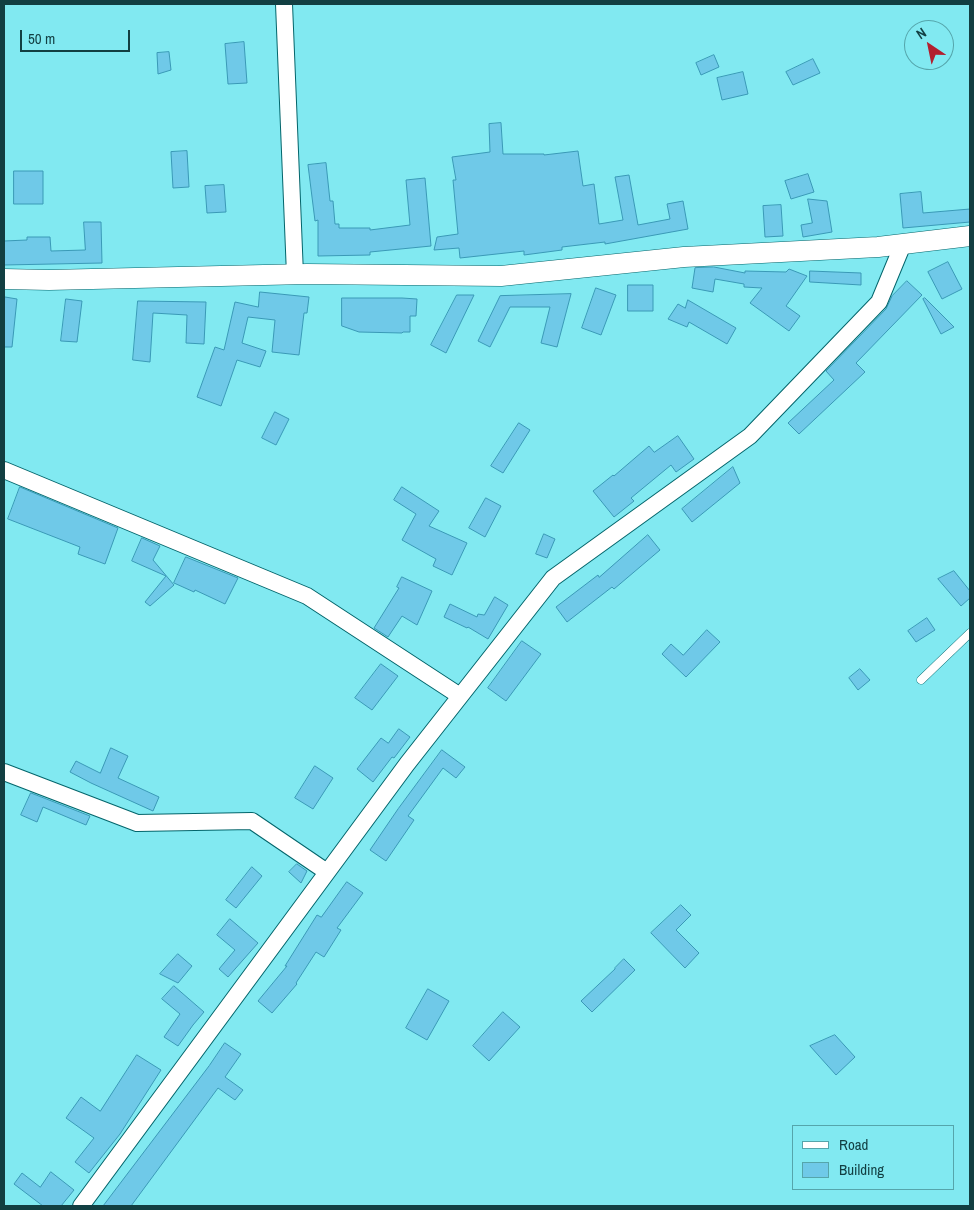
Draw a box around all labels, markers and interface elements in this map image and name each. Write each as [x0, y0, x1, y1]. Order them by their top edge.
scale bar [22, 20, 132, 52]
north arrow [904, 20, 954, 70]
text: N [913, 24, 930, 43]
text: 50 m [28, 28, 55, 49]
legend [792, 1125, 954, 1190]
text: Road [839, 1134, 868, 1155]
text: Building [839, 1159, 884, 1180]

